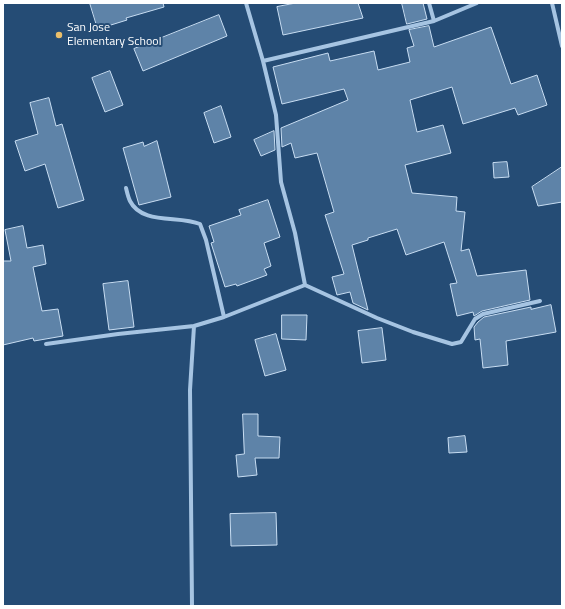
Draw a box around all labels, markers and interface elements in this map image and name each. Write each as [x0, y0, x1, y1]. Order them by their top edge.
place label: San Jose Elementary School [67, 21, 161, 49]
marker: San Jose Elementary School [54, 30, 64, 40]

